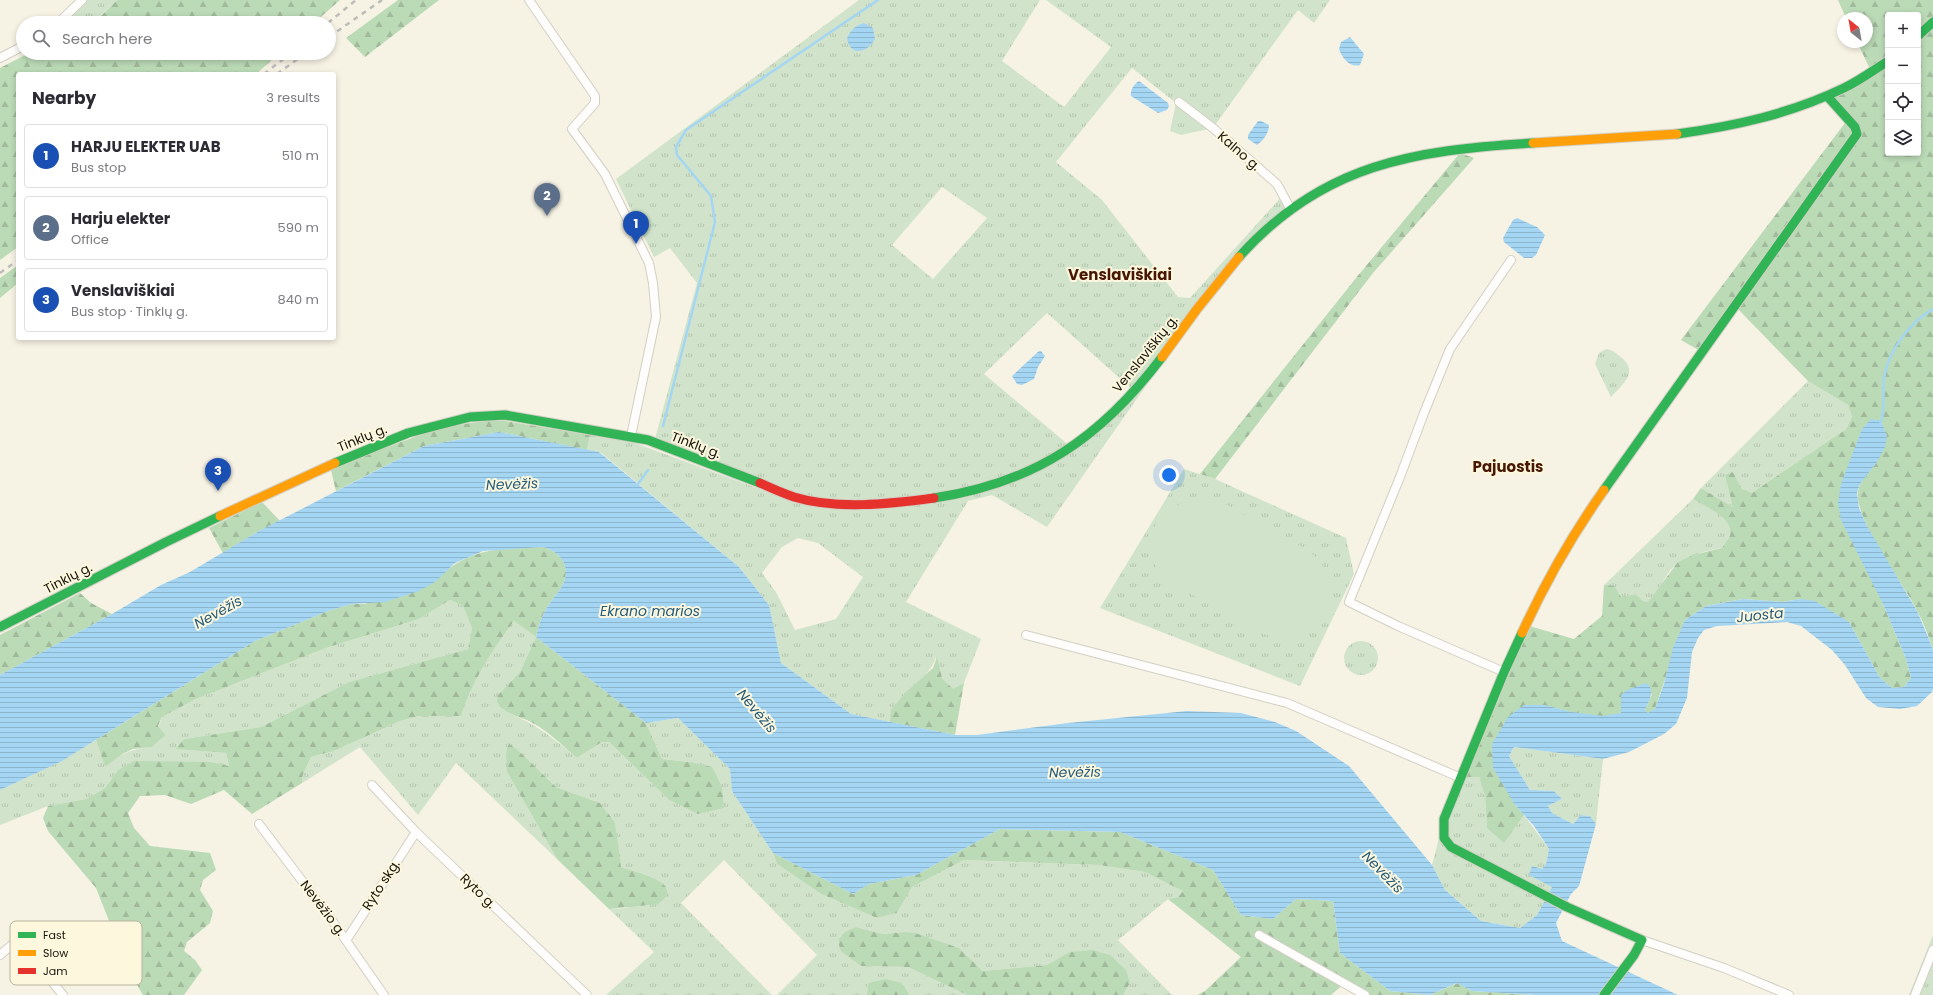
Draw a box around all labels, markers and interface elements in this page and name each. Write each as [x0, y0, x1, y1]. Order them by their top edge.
north arrow [1837, 12, 1873, 48]
map controls [1885, 12, 1921, 156]
button: + [1885, 12, 1921, 48]
search box [16, 16, 336, 60]
icon: search [30, 27, 52, 49]
text: Search here [62, 28, 152, 49]
button: − [1885, 48, 1921, 84]
button: locate [1885, 84, 1921, 120]
text: Nearby [32, 86, 96, 110]
text: 3 results [266, 88, 320, 107]
button: layers [1885, 120, 1921, 156]
street label: Kalno g. [1213, 127, 1265, 175]
text: HARJU ELEKTER UAB [71, 136, 221, 157]
text: 1 [44, 146, 48, 165]
text: 510 m [282, 146, 319, 165]
text: Bus stop [71, 158, 126, 177]
pin: 2 [534, 183, 560, 216]
text: Harju elekter [71, 208, 170, 229]
pin: 1 [623, 211, 649, 244]
text: 2 [42, 218, 50, 237]
text: 590 m [278, 218, 319, 237]
text: Office [71, 230, 109, 249]
district label: Venslaviškiai [1068, 264, 1172, 285]
text: Venslaviškiai [71, 280, 175, 301]
text: 3 [42, 290, 50, 309]
text: 840 m [278, 290, 319, 309]
text: Bus stop · Tinklų g. [71, 302, 188, 321]
street label: Venslaviškių g. [1108, 311, 1182, 397]
street label: Tinklų g. [334, 419, 390, 457]
street label: Tinklų g. [668, 427, 724, 463]
district label: Pajuostis [1473, 456, 1543, 477]
pin: 3 [205, 458, 231, 491]
your location [1159, 465, 1179, 485]
water label: Nevėžis [486, 473, 538, 495]
street label: Tinklų g. [41, 558, 96, 598]
water label: Nevėžis [190, 591, 246, 633]
water label: Ekrano marios [600, 601, 700, 621]
water label: Juosta [1735, 603, 1785, 627]
water label: Nevėžis [733, 685, 781, 737]
water label: Nevėžis [1049, 762, 1101, 782]
water label: Nevėžis [1358, 846, 1408, 898]
street label: Ryto skg. [358, 856, 405, 914]
street label: Ryto g. [456, 869, 500, 913]
street label: Nevėžio g. [296, 876, 350, 940]
legend [10, 921, 142, 985]
text: Fast [43, 927, 66, 943]
text: Slow [43, 945, 68, 961]
text: Jam [43, 963, 68, 979]

